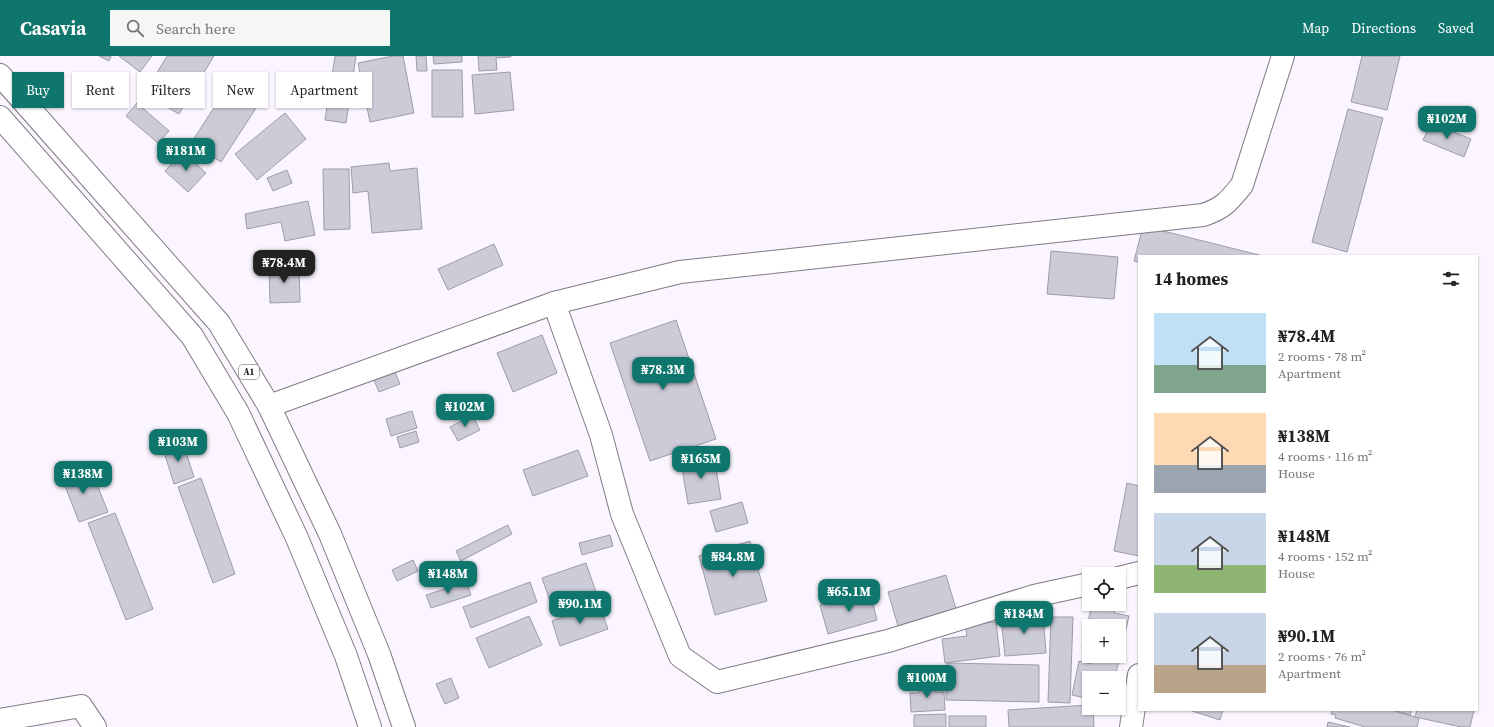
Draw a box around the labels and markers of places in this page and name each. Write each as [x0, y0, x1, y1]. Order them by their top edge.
pin: ₦102M [1419, 106, 1475, 140]
pin: ₦181M [158, 138, 214, 172]
pin: ₦78.4M [251, 250, 317, 284]
pin: ₦78.3M [630, 357, 696, 391]
pin: ₦102M [437, 394, 493, 428]
pin: ₦103M [150, 429, 206, 463]
pin: ₦165M [673, 446, 729, 480]
pin: ₦138M [55, 461, 111, 495]
pin: ₦84.8M [700, 544, 766, 578]
pin: ₦148M [420, 561, 476, 595]
pin: ₦65.1M [816, 579, 882, 613]
pin: ₦90.1M [547, 591, 613, 625]
pin: ₦184M [996, 601, 1052, 635]
pin: ₦100M [899, 665, 955, 699]

